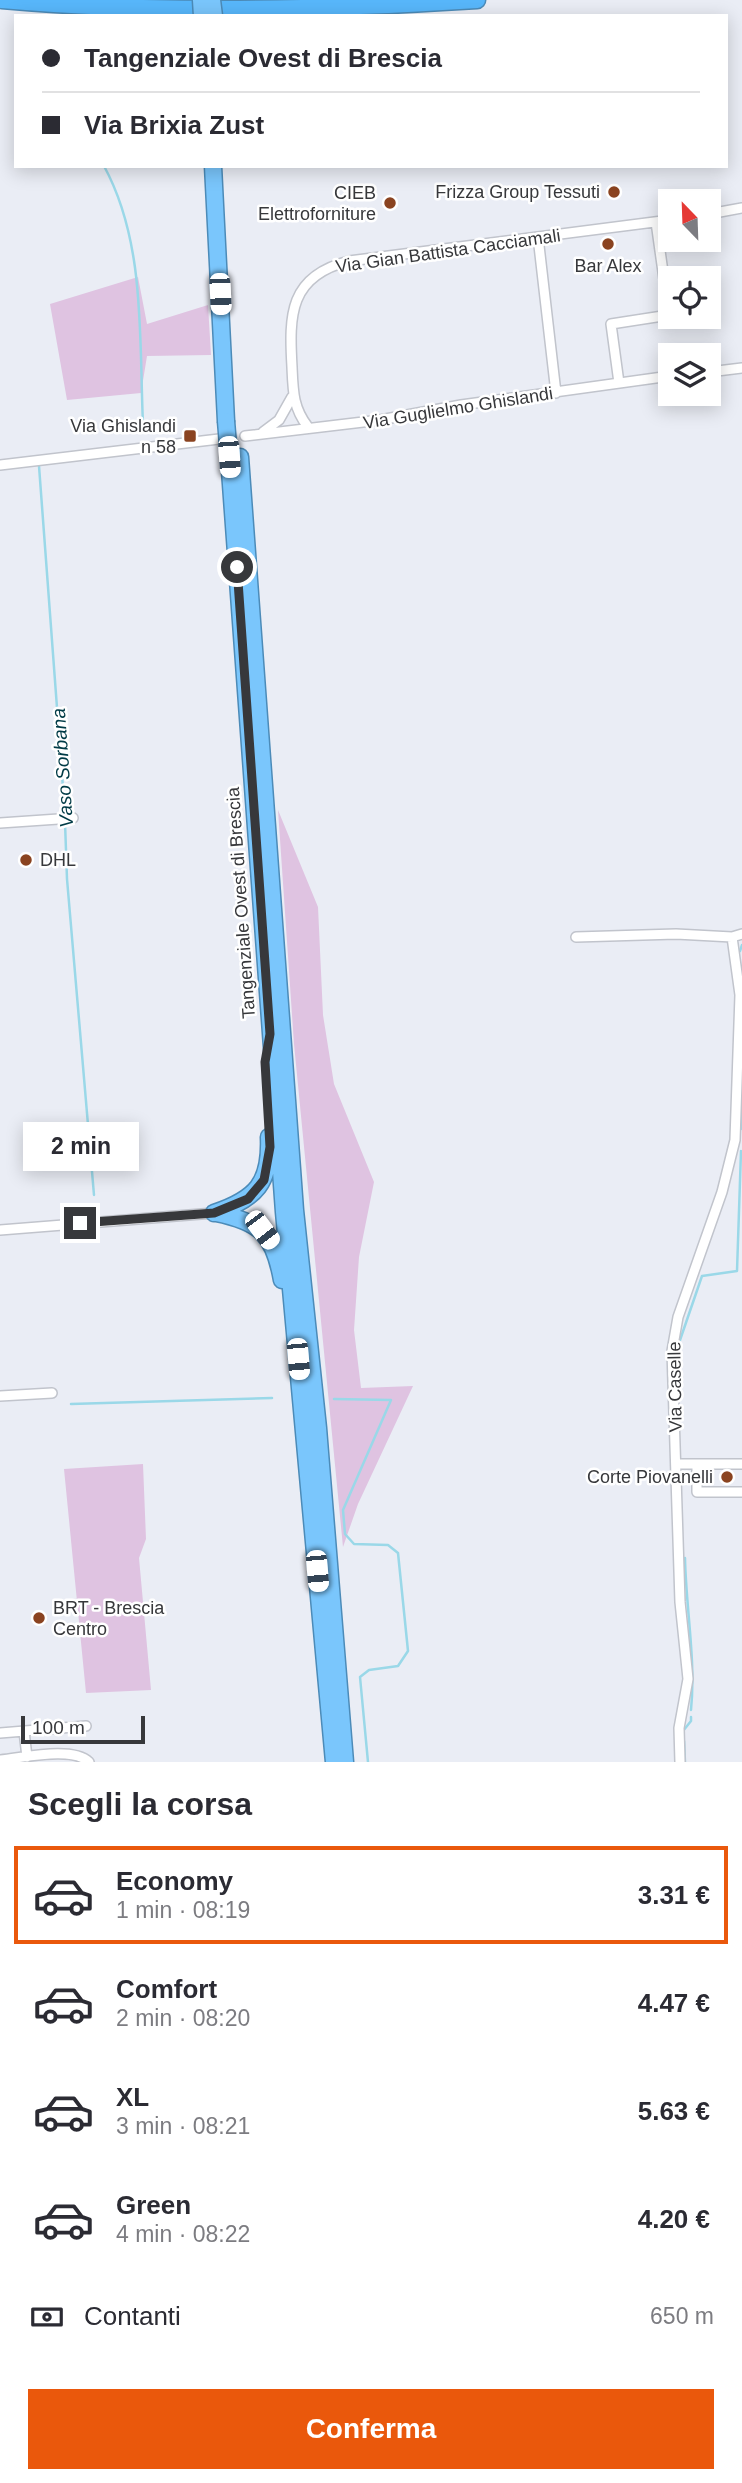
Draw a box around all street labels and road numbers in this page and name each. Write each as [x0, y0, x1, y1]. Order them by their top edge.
street label: Via Gian Battista Cacciamali [334, 225, 562, 277]
street label: Via Guglielmo Ghislandi [362, 383, 554, 433]
street label: Tangenziale Ovest di Brescia [223, 786, 259, 1019]
street label: Via Caselle [664, 1341, 686, 1433]

